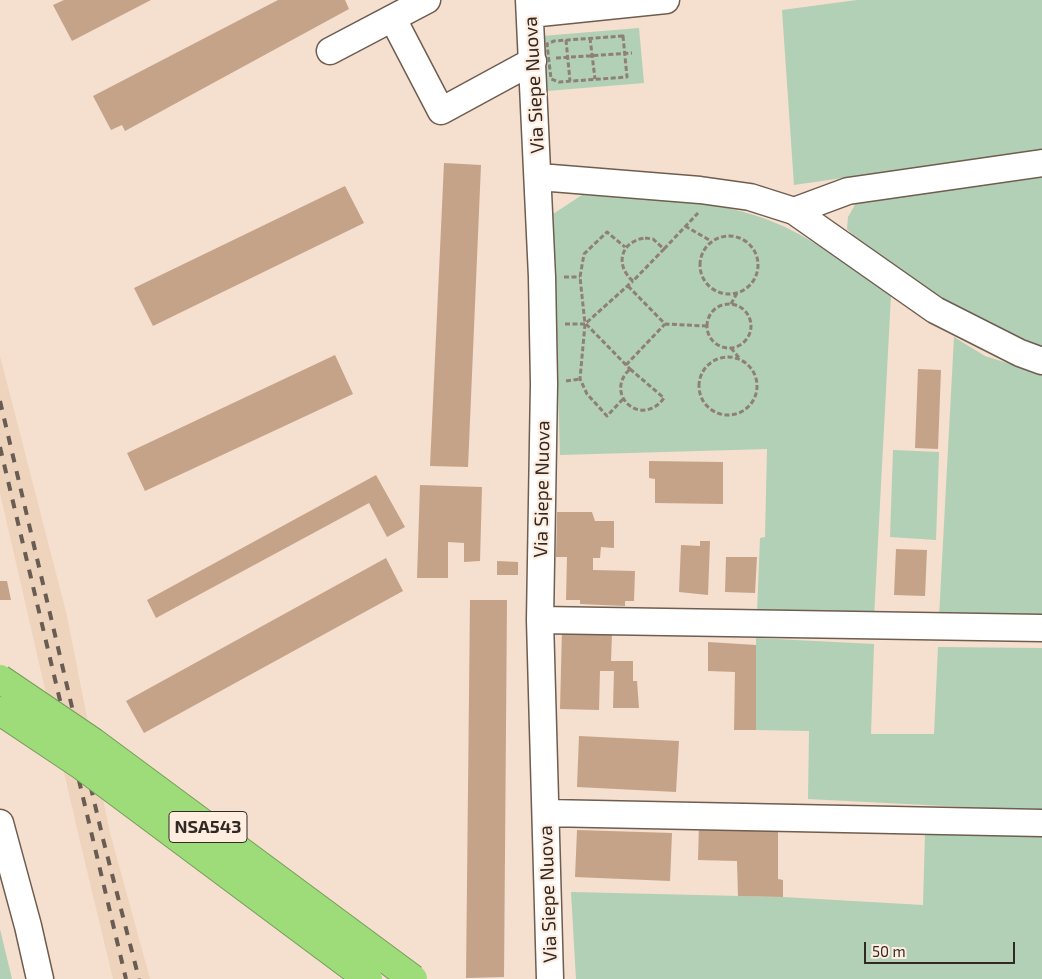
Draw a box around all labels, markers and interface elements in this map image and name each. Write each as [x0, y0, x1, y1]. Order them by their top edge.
street label: Via Siepe Nuova [519, 16, 549, 154]
street label: Via Siepe Nuova [529, 420, 555, 558]
road number: NSA543 [169, 812, 247, 842]
street label: Via Siepe Nuova [534, 825, 562, 963]
scale bar [867, 932, 1018, 964]
text: 50 m [872, 942, 906, 960]

